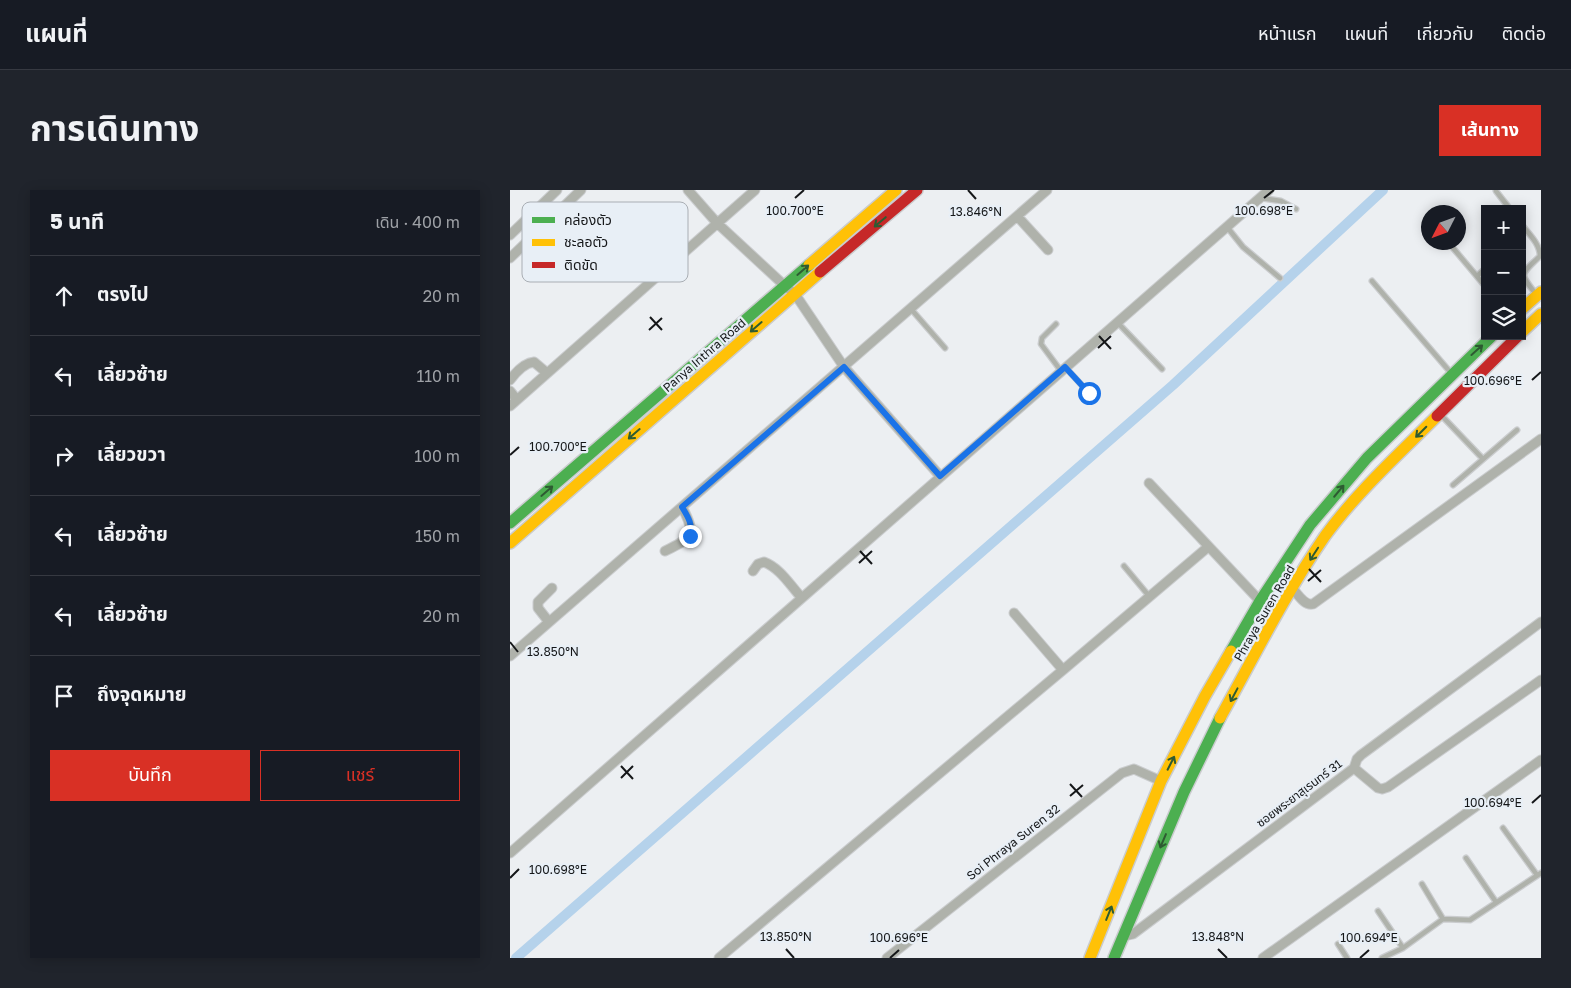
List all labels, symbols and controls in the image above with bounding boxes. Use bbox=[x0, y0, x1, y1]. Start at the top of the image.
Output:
text: แผนที่ bbox=[25, 18, 88, 47]
text: หน้าแรก bbox=[1258, 22, 1316, 44]
text: แผนที่ bbox=[1344, 22, 1388, 44]
text: เกี่ยวกับ bbox=[1416, 22, 1474, 44]
text: ติดต่อ bbox=[1502, 22, 1546, 44]
button: เส้นทาง bbox=[1439, 105, 1541, 156]
text: การเดินทาง bbox=[30, 107, 199, 149]
legend bbox=[522, 202, 688, 282]
text: 100.700°E bbox=[766, 203, 824, 218]
text: 100.698°E bbox=[1235, 203, 1293, 218]
text: 13.846°N bbox=[950, 204, 1002, 219]
north arrow bbox=[1421, 205, 1466, 250]
map controls bbox=[1481, 205, 1526, 340]
button: + bbox=[1481, 205, 1526, 250]
text: 5 นาที bbox=[50, 208, 104, 234]
text: คล่องตัว bbox=[564, 211, 612, 228]
text: เดิน · 400 m bbox=[375, 212, 460, 232]
one-way arrow bbox=[873, 216, 886, 227]
text: ชะลอตัว bbox=[564, 233, 608, 250]
button: − bbox=[1481, 250, 1526, 295]
text: ติดขัด bbox=[564, 256, 598, 273]
one-way arrow bbox=[796, 265, 809, 276]
icon: ahead bbox=[50, 282, 78, 310]
text: ตรงไป bbox=[97, 282, 149, 305]
text: 20 m bbox=[423, 286, 460, 306]
button: layers bbox=[1481, 295, 1526, 340]
street label: Panya Inthra Road bbox=[660, 315, 748, 395]
one-way arrow bbox=[750, 322, 763, 333]
one-way arrow bbox=[1470, 344, 1483, 356]
icon: left bbox=[50, 362, 78, 390]
text: เลี้ยวซ้าย bbox=[97, 362, 168, 385]
text: 110 m bbox=[416, 366, 460, 386]
text: 100.696°E bbox=[1464, 373, 1522, 388]
route start bbox=[1078, 382, 1101, 405]
one-way arrow bbox=[1415, 426, 1427, 438]
one-way arrow bbox=[628, 428, 641, 439]
text: 100.700°E bbox=[529, 439, 587, 454]
icon: right bbox=[50, 442, 78, 470]
text: เลี้ยวขวา bbox=[97, 442, 166, 465]
text: 100 m bbox=[414, 446, 460, 466]
one-way arrow bbox=[540, 485, 553, 496]
one-way arrow bbox=[1333, 485, 1344, 498]
icon: left bbox=[50, 522, 78, 550]
text: เลี้ยวซ้าย bbox=[97, 522, 168, 545]
route end bbox=[679, 525, 702, 548]
text: 150 m bbox=[415, 526, 460, 546]
one-way arrow bbox=[1309, 546, 1319, 560]
street label: Phraya Suren Road bbox=[1230, 562, 1298, 664]
icon: left bbox=[50, 602, 78, 630]
text: เลี้ยวซ้าย bbox=[97, 602, 168, 625]
text: 20 m bbox=[423, 606, 460, 626]
text: 13.850°N bbox=[527, 644, 579, 659]
icon: arrive bbox=[50, 682, 78, 710]
text: ถึงจุดหมาย bbox=[97, 682, 187, 705]
one-way arrow bbox=[1228, 687, 1238, 701]
button: บันทึก bbox=[50, 750, 250, 801]
button: แชร์ bbox=[260, 750, 460, 801]
one-way arrow bbox=[1167, 756, 1176, 771]
street label: ซอยพระยาสุเรนทร์ 31 bbox=[1253, 756, 1345, 830]
text: 100.694°E bbox=[1464, 795, 1522, 810]
street label: Soi Phraya Suren 32 bbox=[963, 801, 1063, 883]
one-way arrow bbox=[1158, 833, 1168, 848]
text: 100.698°E bbox=[529, 862, 587, 877]
one-way arrow bbox=[1104, 906, 1114, 921]
text: 13.850°N bbox=[760, 929, 812, 944]
text: 13.848°N bbox=[1192, 929, 1244, 944]
text: 100.696°E bbox=[870, 930, 928, 945]
text: 100.694°E bbox=[1340, 930, 1398, 945]

